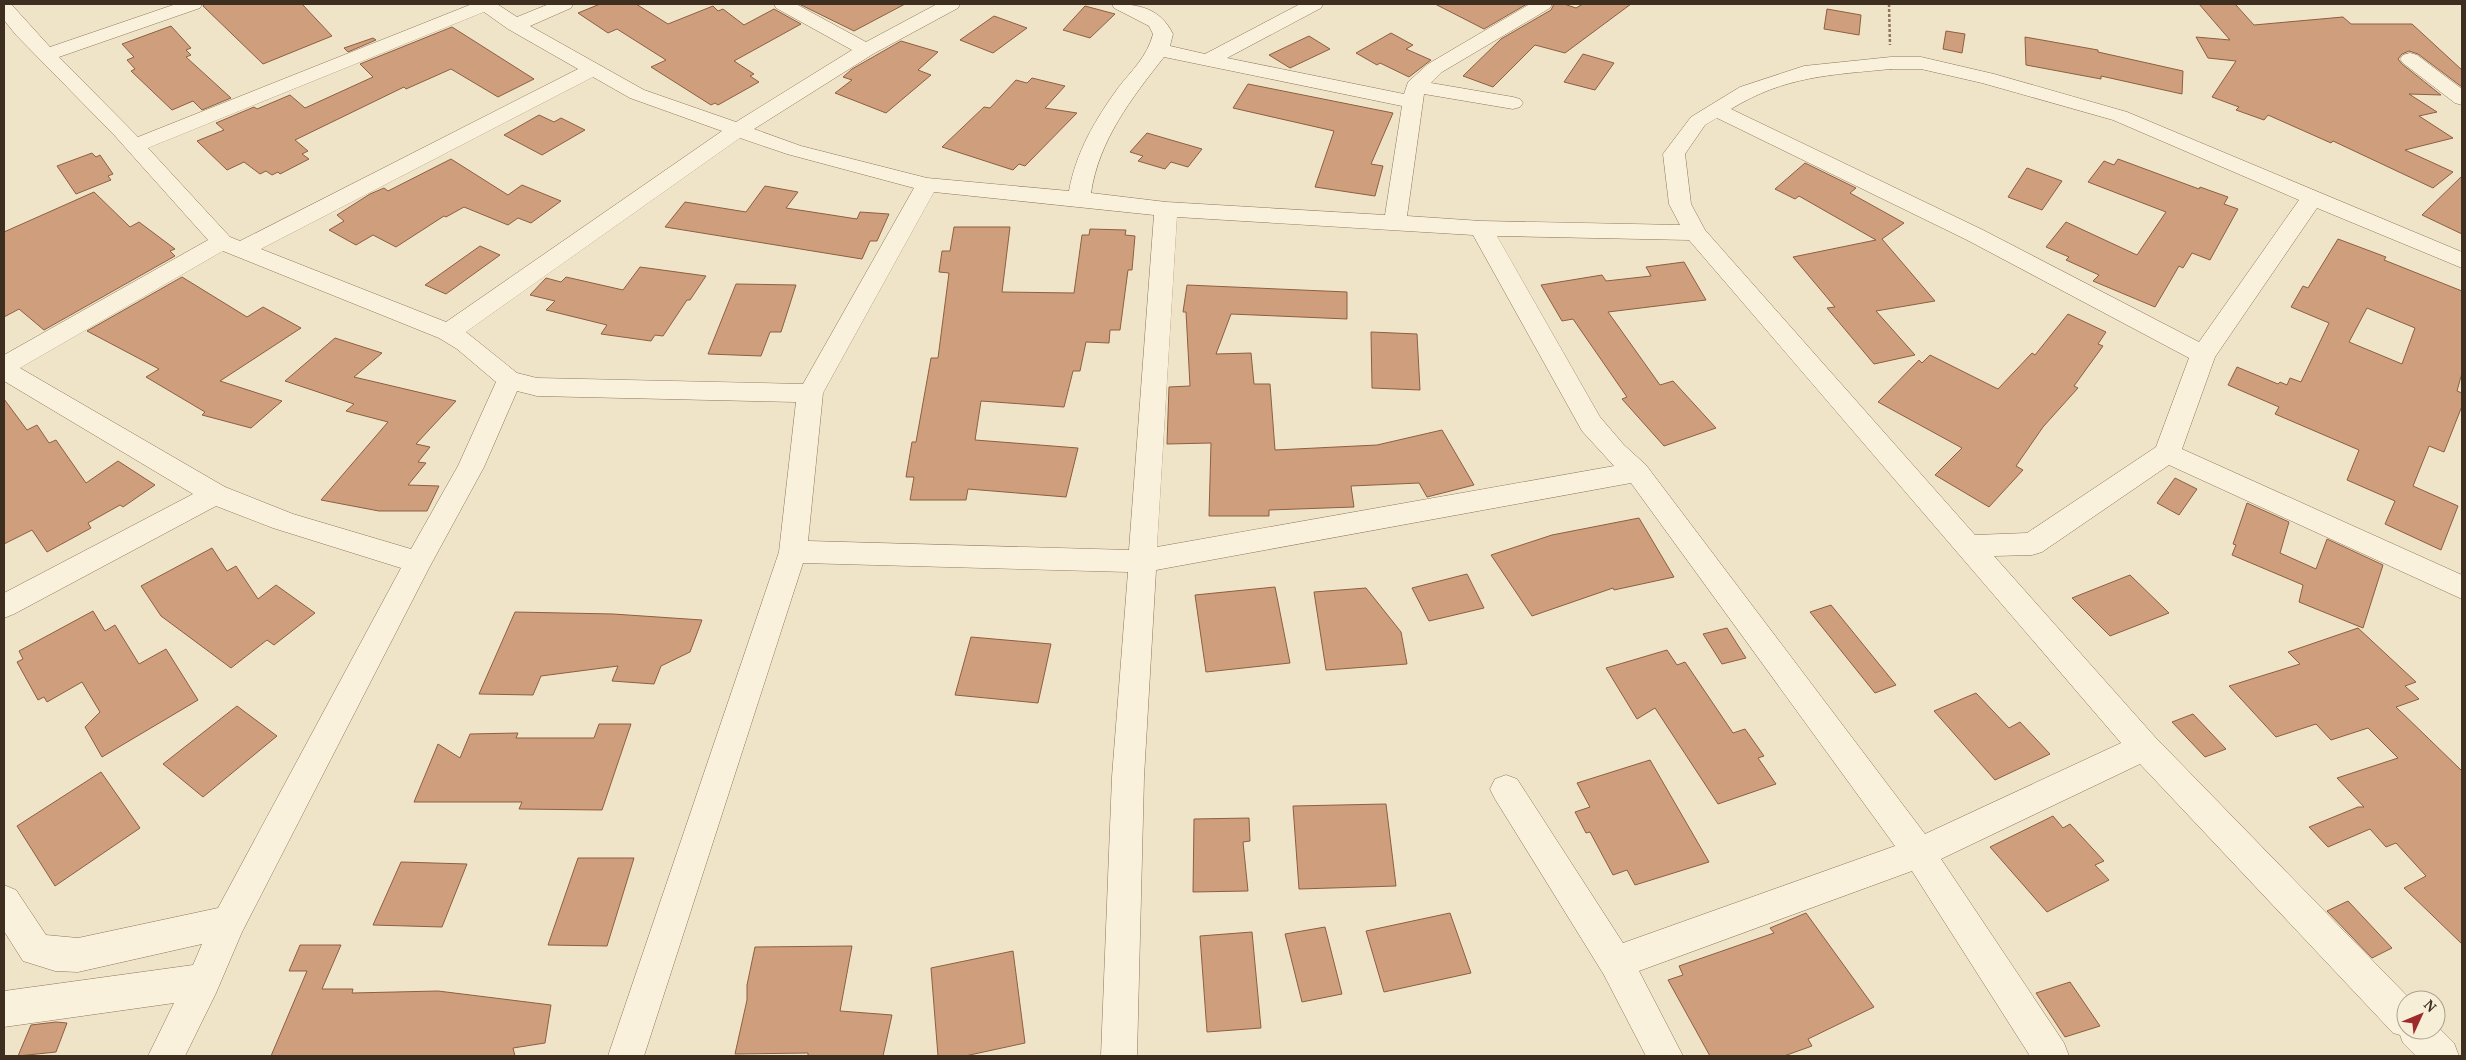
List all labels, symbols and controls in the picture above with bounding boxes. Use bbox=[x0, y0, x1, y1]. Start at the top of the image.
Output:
north arrow bbox=[2396, 990, 2446, 1040]
text: N bbox=[2420, 995, 2441, 1016]

